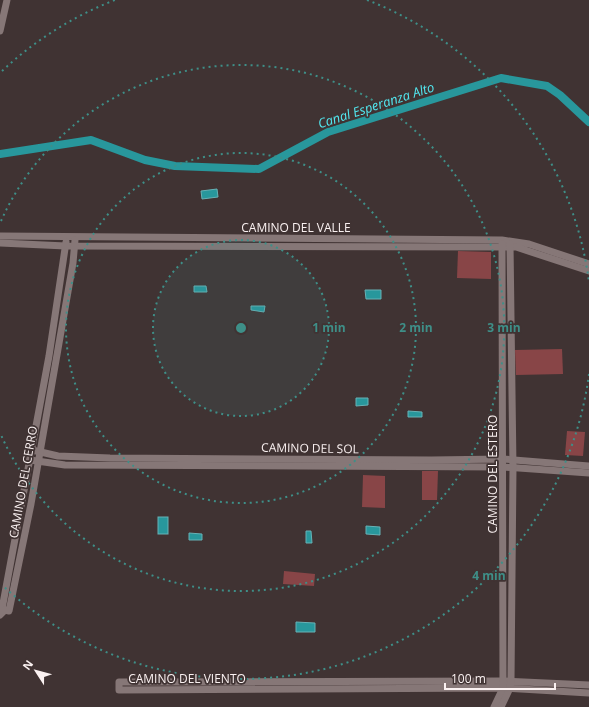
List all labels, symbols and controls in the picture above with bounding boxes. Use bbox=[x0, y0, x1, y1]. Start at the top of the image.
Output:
water label: Canal Esperanza Alto bbox=[315, 78, 437, 132]
street label: CAMINO DEL VALLE bbox=[241, 219, 351, 236]
text: 1 min bbox=[312, 319, 346, 336]
text: 2 min bbox=[399, 319, 433, 336]
text: 3 min bbox=[487, 319, 521, 336]
centre of rings bbox=[234, 321, 248, 335]
street label: CAMINO DEL ESTERO bbox=[484, 415, 501, 533]
street label: CAMINO DEL CERRO bbox=[5, 424, 41, 540]
street label: CAMINO DEL SOL bbox=[261, 439, 359, 457]
text: 4 min bbox=[472, 567, 506, 584]
north arrow bbox=[16, 651, 56, 691]
text: N bbox=[19, 657, 36, 673]
scale bar bbox=[445, 665, 555, 691]
street label: CAMINO DEL VIENTO bbox=[128, 670, 246, 687]
text: 100 m bbox=[451, 670, 486, 687]

